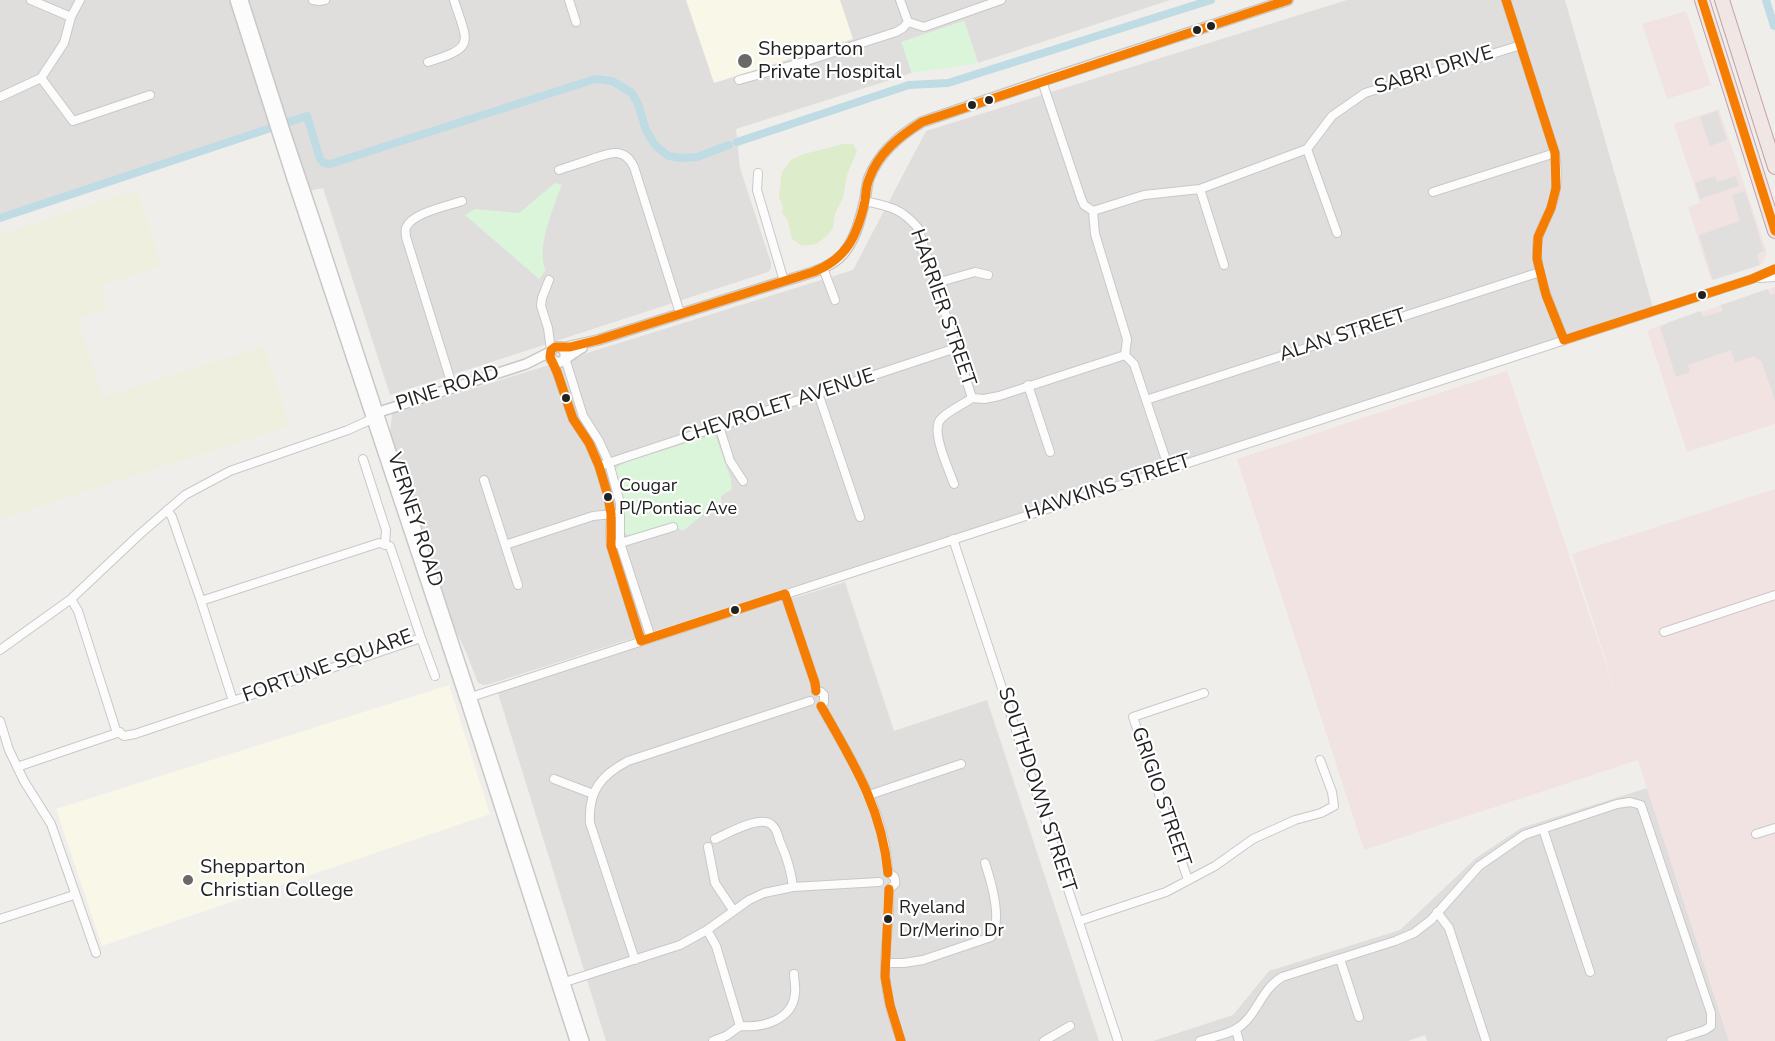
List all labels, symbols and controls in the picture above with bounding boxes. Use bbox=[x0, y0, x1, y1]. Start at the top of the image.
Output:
unlabelled marker bbox=[1205, 20, 1217, 32]
unlabelled marker bbox=[1191, 24, 1203, 36]
place label: Shepparton Private Hospital bbox=[758, 38, 901, 85]
street label: SABRI DRIVE bbox=[1372, 42, 1496, 100]
marker: Shepparton Private Hospital bbox=[736, 52, 754, 70]
unlabelled marker bbox=[983, 94, 995, 106]
unlabelled marker bbox=[966, 99, 978, 111]
street label: HARRIER STREET bbox=[904, 226, 980, 390]
unlabelled marker bbox=[1696, 289, 1708, 301]
street label: ALAN STREET bbox=[1276, 304, 1410, 368]
street label: PINE ROAD bbox=[393, 361, 503, 417]
street label: CHEVROLET AVENUE bbox=[678, 364, 878, 450]
unlabelled marker bbox=[560, 392, 572, 404]
street label: VERNEY ROAD bbox=[381, 450, 447, 590]
street label: HAWKINS STREET bbox=[1022, 450, 1194, 526]
place label: Cougar Pl/Pontiac Ave bbox=[619, 476, 737, 518]
marker: Cougar Pl/Pontiac Ave bbox=[602, 491, 614, 503]
unlabelled marker bbox=[729, 604, 741, 616]
street label: FORTUNE SQUARE bbox=[240, 625, 416, 709]
street label: SOUTHDOWN STREET bbox=[992, 685, 1080, 895]
street label: GRIGIO STREET bbox=[1125, 724, 1195, 870]
place label: Shepparton Christian College bbox=[200, 856, 353, 903]
marker: Shepparton Christian College bbox=[181, 873, 195, 887]
place label: Ryeland Dr/Merino Dr bbox=[899, 898, 1004, 940]
marker: Ryeland Dr/Merino Dr bbox=[882, 913, 894, 925]

